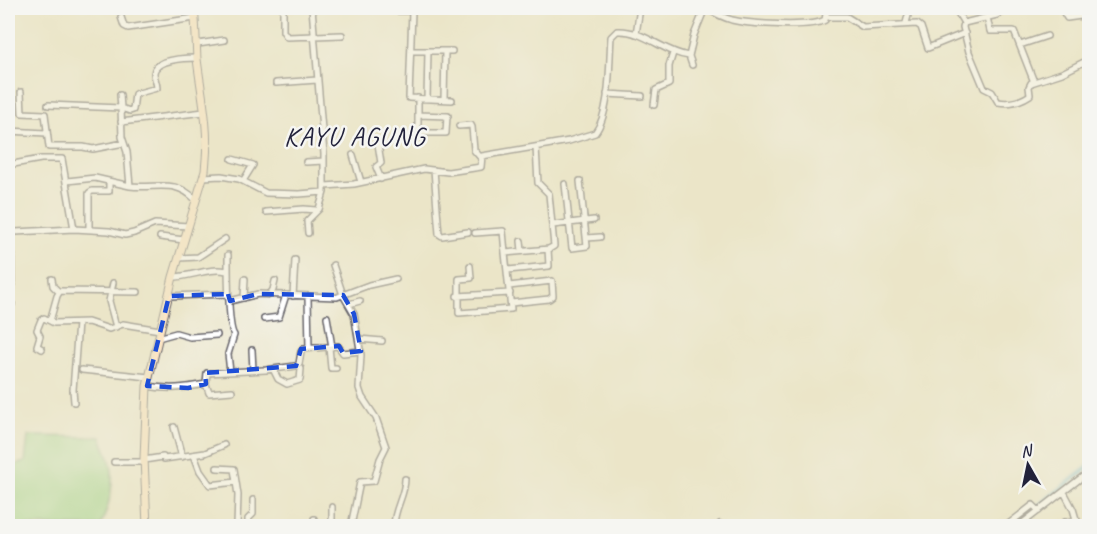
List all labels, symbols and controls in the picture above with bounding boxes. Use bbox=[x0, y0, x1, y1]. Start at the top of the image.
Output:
district label: KAYU AGUNG bbox=[284, 119, 427, 153]
north arrow bbox=[998, 435, 1058, 495]
text: N bbox=[1019, 440, 1035, 462]

